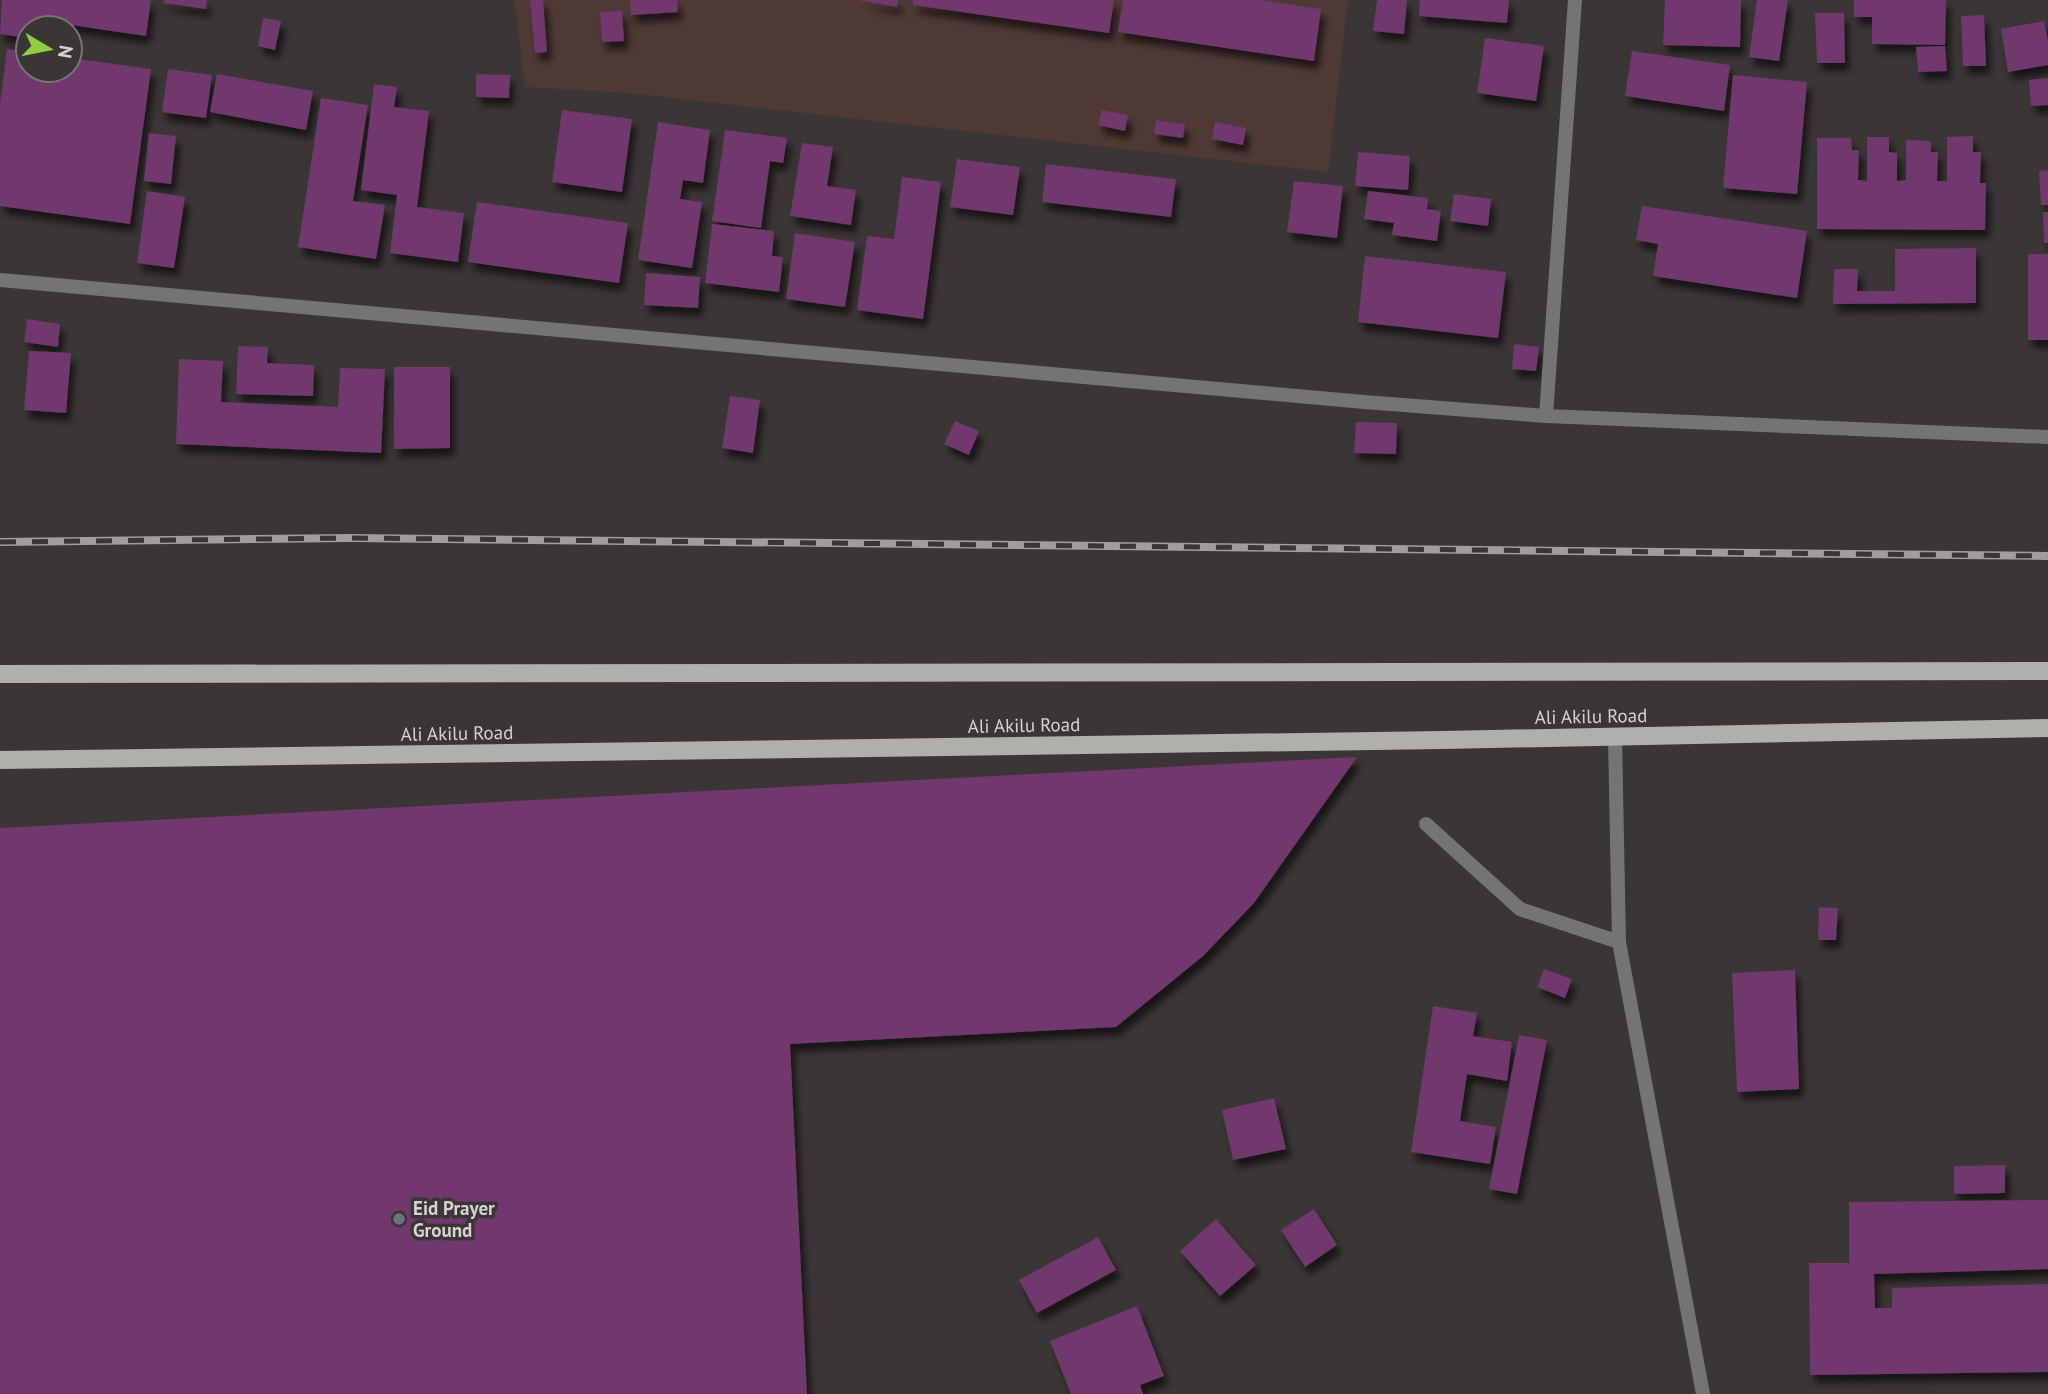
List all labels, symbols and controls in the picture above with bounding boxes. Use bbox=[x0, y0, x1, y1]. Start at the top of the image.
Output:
north arrow bbox=[14, 14, 84, 84]
text: N bbox=[53, 44, 79, 60]
street label: Ali Akilu Road bbox=[1534, 703, 1648, 729]
street label: Ali Akilu Road bbox=[967, 712, 1081, 738]
street label: Ali Akilu Road bbox=[400, 720, 514, 746]
place label: Eid Prayer Ground bbox=[413, 1196, 495, 1242]
marker: Eid Prayer Ground bbox=[391, 1211, 407, 1227]

